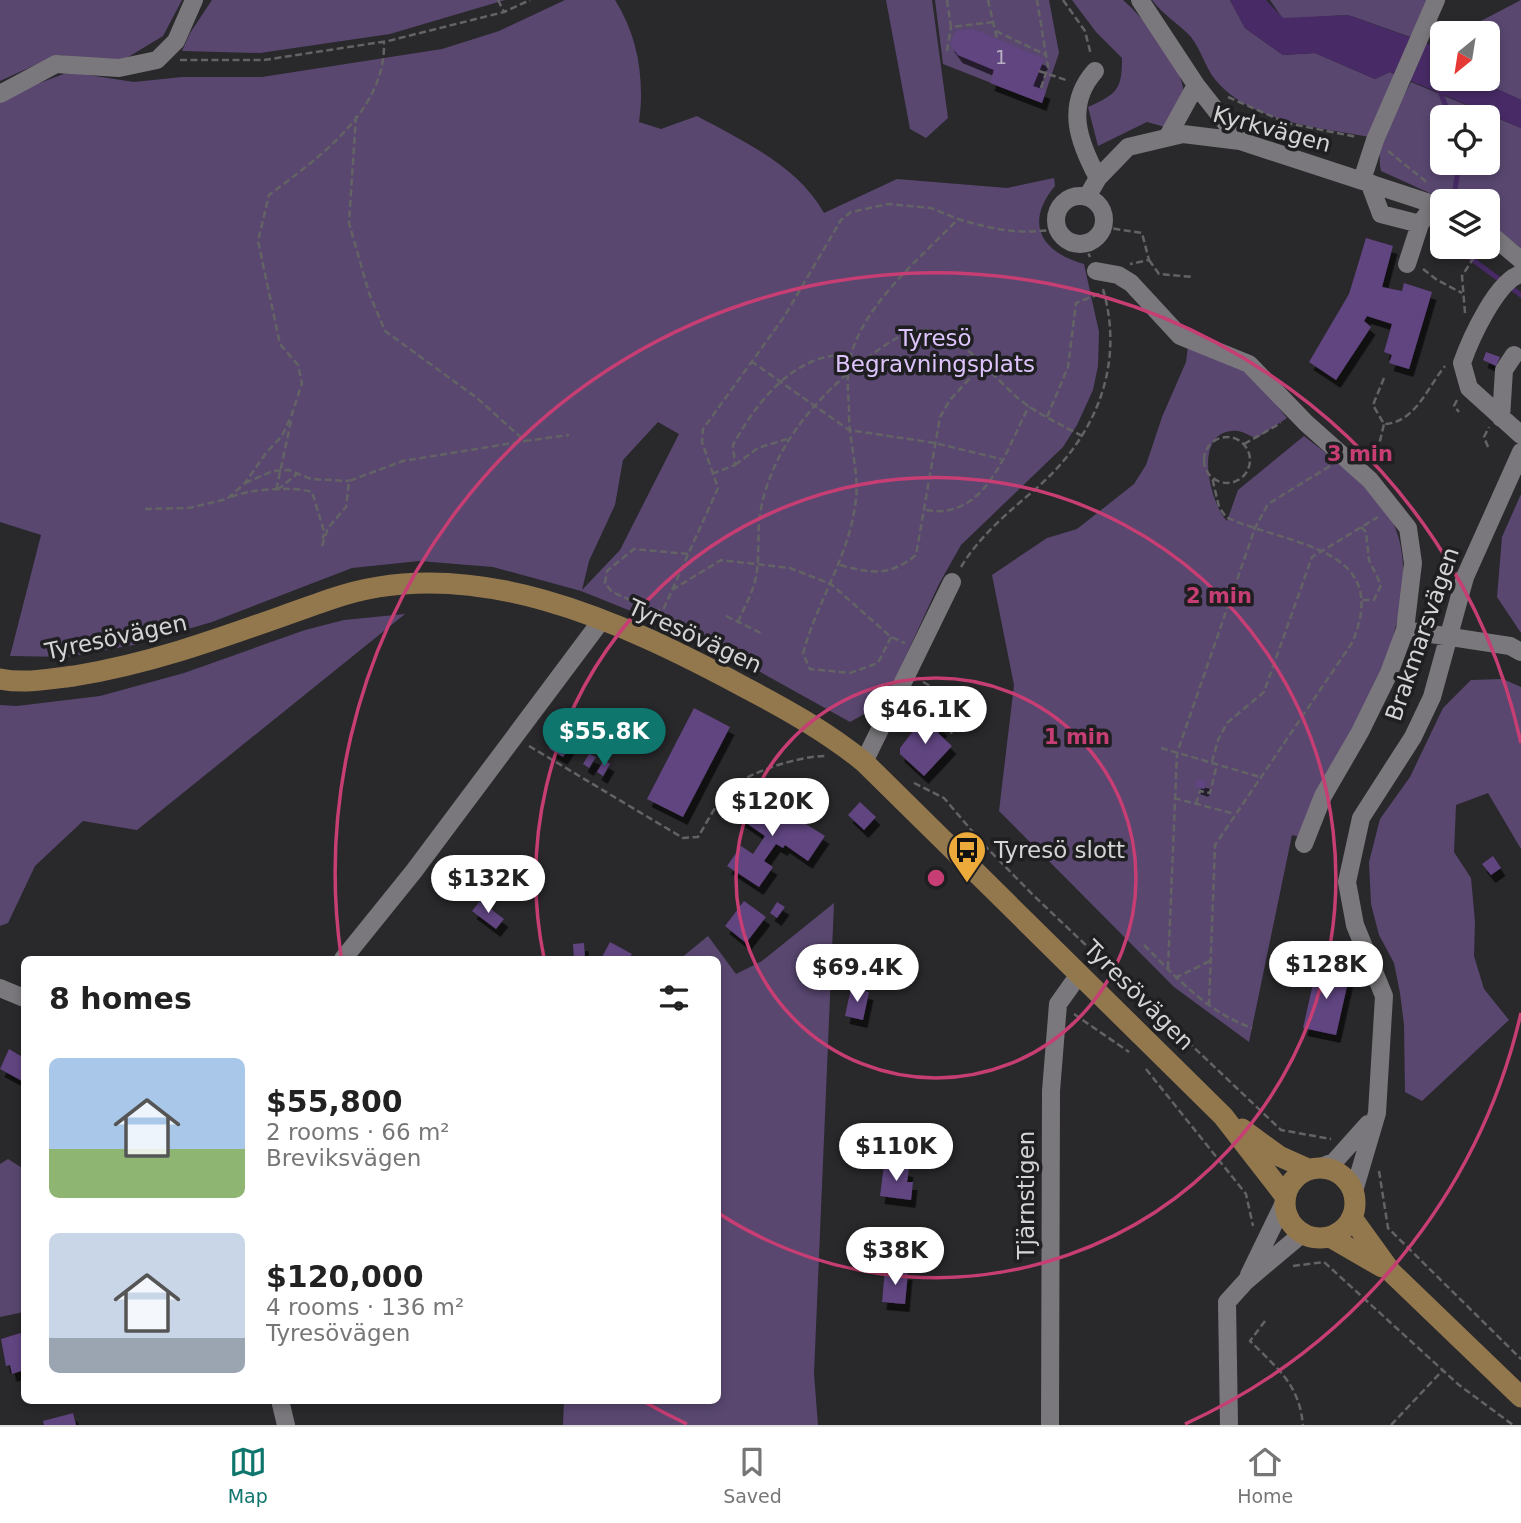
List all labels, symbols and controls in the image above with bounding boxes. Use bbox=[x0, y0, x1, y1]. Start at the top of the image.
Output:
north arrow bbox=[1430, 21, 1500, 91]
map controls bbox=[1430, 21, 1500, 259]
house number: 1 bbox=[995, 46, 1007, 68]
street label: Kyrkvägen bbox=[1210, 101, 1334, 157]
button: locate bbox=[1430, 105, 1500, 175]
button: layers bbox=[1430, 189, 1500, 259]
park label: Tyresö Begravningsplats bbox=[835, 325, 1035, 377]
text: 3 min bbox=[1327, 442, 1393, 466]
street label: Brakmarsvägen bbox=[1380, 544, 1464, 724]
text: 2 min bbox=[1186, 584, 1252, 608]
street label: Tyresövägen bbox=[623, 593, 766, 678]
street label: Tyresövägen bbox=[42, 609, 189, 665]
pin: $46.1K bbox=[868, 686, 982, 746]
text: $46.1K bbox=[880, 696, 970, 722]
pin: $55.8K bbox=[547, 708, 661, 768]
text: $55.8K bbox=[559, 718, 649, 744]
text: 1 min bbox=[1044, 725, 1110, 749]
pin: $120K bbox=[723, 778, 821, 838]
text: $120K bbox=[731, 788, 813, 814]
bus stop icon: Tyresö slott bbox=[946, 829, 988, 884]
place label: Tyresö slott bbox=[993, 837, 1125, 863]
pin: $132K bbox=[439, 856, 537, 915]
text: $132K bbox=[447, 865, 529, 891]
centre of rings bbox=[924, 866, 948, 890]
street label: Tyresövägen bbox=[1078, 934, 1199, 1055]
pin: $128K bbox=[1277, 942, 1375, 1001]
pin: $69.4K bbox=[800, 944, 914, 1004]
text: $128K bbox=[1285, 951, 1367, 977]
text: $69.4K bbox=[812, 954, 902, 980]
icon: filters bbox=[655, 979, 693, 1017]
text: 8 homes bbox=[49, 981, 192, 1016]
text: $55,800 bbox=[266, 1084, 403, 1119]
icon: home bbox=[105, 1086, 189, 1170]
text: 2 rooms · 66 m² bbox=[266, 1119, 450, 1145]
pin: $110K bbox=[847, 1124, 945, 1183]
street label: Tjärnstigen bbox=[1013, 1131, 1039, 1260]
text: $110K bbox=[855, 1133, 937, 1159]
text: Breviksvägen bbox=[266, 1145, 421, 1171]
pin: $38K bbox=[854, 1228, 936, 1287]
text: $38K bbox=[862, 1237, 928, 1263]
text: $120,000 bbox=[266, 1259, 424, 1294]
icon: home bbox=[105, 1261, 189, 1345]
text: 4 rooms · 136 m² bbox=[266, 1294, 464, 1320]
text: Tyresövägen bbox=[266, 1320, 410, 1346]
tab: Map bbox=[228, 1443, 268, 1507]
tab: Saved bbox=[723, 1443, 782, 1507]
tab: Home bbox=[1237, 1443, 1293, 1507]

